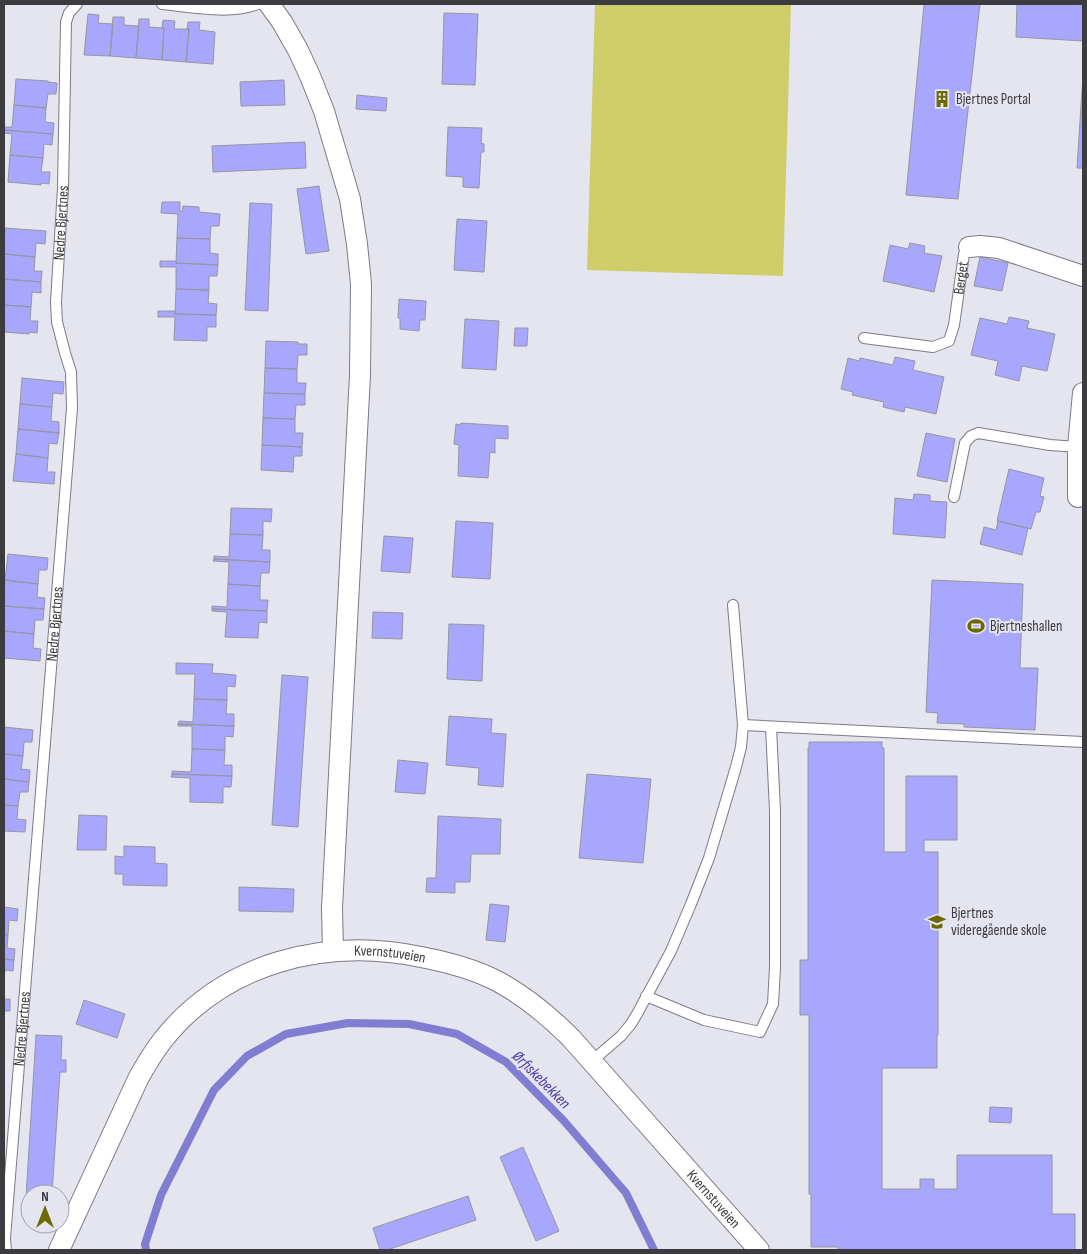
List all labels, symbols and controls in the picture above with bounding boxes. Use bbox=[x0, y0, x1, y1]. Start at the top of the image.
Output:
building icon: Bjertnes Portal bbox=[932, 89, 952, 109]
place label: Bjertnes Portal bbox=[956, 90, 1031, 109]
street label: Nedre Bjertnes bbox=[49, 185, 73, 261]
street label: Berget bbox=[949, 260, 972, 296]
street label: Nedre Bjertnes bbox=[42, 586, 67, 662]
sports icon: Bjertneshallen bbox=[966, 616, 986, 636]
place label: Bjertneshallen bbox=[990, 617, 1063, 636]
place label: Bjertnes videregående skole bbox=[951, 904, 1047, 940]
school or university icon: Bjertnes videregående skole bbox=[927, 912, 947, 932]
street label: Kvernstuveien bbox=[354, 941, 427, 967]
street label: Nedre Bjertnes bbox=[9, 991, 34, 1067]
water label: Ørfiskebekken bbox=[508, 1047, 574, 1113]
street label: Kvernstuveien bbox=[683, 1166, 745, 1232]
north arrow bbox=[20, 1184, 70, 1234]
text: N bbox=[41, 1188, 49, 1205]

